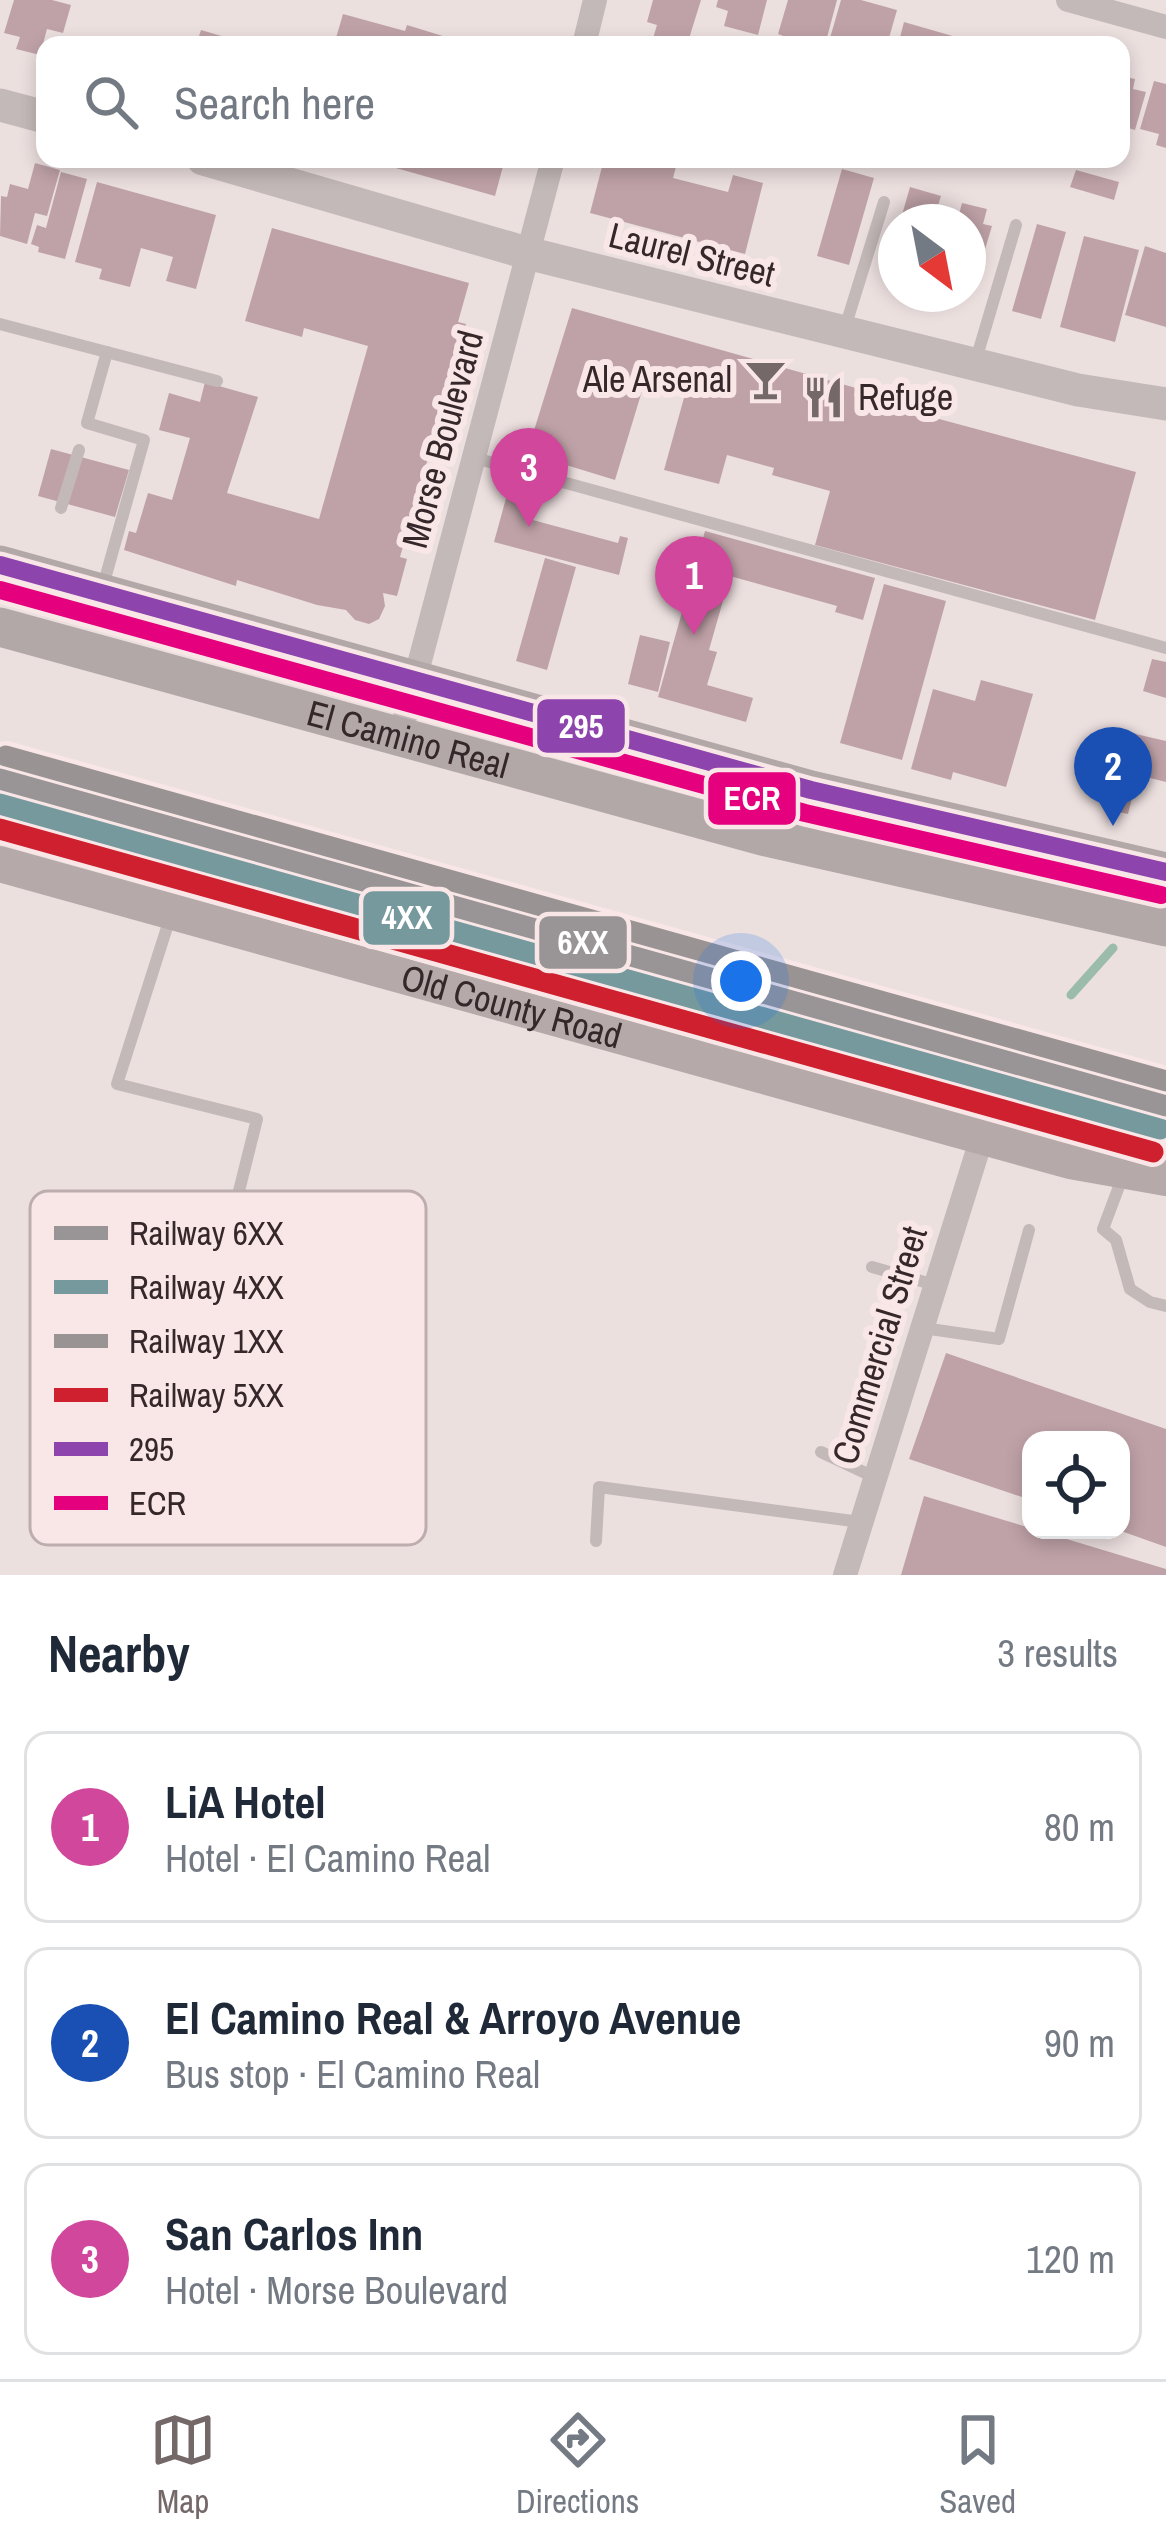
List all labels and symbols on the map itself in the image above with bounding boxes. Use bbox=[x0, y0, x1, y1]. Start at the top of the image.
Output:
north arrow bbox=[878, 204, 986, 312]
street label: Laurel Street bbox=[604, 210, 780, 298]
street label: Morse Boulevard bbox=[390, 325, 494, 553]
place label: Ale Arsenal bbox=[582, 355, 732, 403]
bar icon: Ale Arsenal bbox=[743, 356, 789, 402]
place label: Refuge bbox=[858, 373, 953, 421]
restaurant icon: Refuge bbox=[801, 374, 847, 420]
pin: 3 bbox=[490, 428, 568, 527]
pin: 1 bbox=[655, 536, 733, 635]
street label: El Camino Real bbox=[302, 688, 514, 789]
line badge: 295 bbox=[535, 697, 627, 755]
text: 295 bbox=[558, 704, 604, 748]
pin: 2 bbox=[1074, 727, 1152, 826]
line badge: ECR bbox=[706, 770, 798, 827]
text: ECR bbox=[723, 776, 781, 820]
line badge: 4XX bbox=[361, 889, 452, 947]
text: 4XX bbox=[381, 895, 434, 939]
line badge: 6XX bbox=[537, 914, 629, 971]
text: 6XX bbox=[557, 920, 610, 964]
your location bbox=[711, 951, 771, 1011]
street label: Old County Road bbox=[396, 953, 627, 1059]
legend bbox=[30, 1191, 426, 1545]
text: Railway 6XX bbox=[129, 1211, 284, 1255]
street label: Commercial Street bbox=[820, 1220, 938, 1470]
text: Railway 4XX bbox=[129, 1265, 284, 1309]
text: Railway 1XX bbox=[129, 1319, 284, 1363]
text: Railway 5XX bbox=[129, 1373, 284, 1417]
text: 295 bbox=[129, 1427, 174, 1471]
text: ECR bbox=[129, 1481, 186, 1525]

